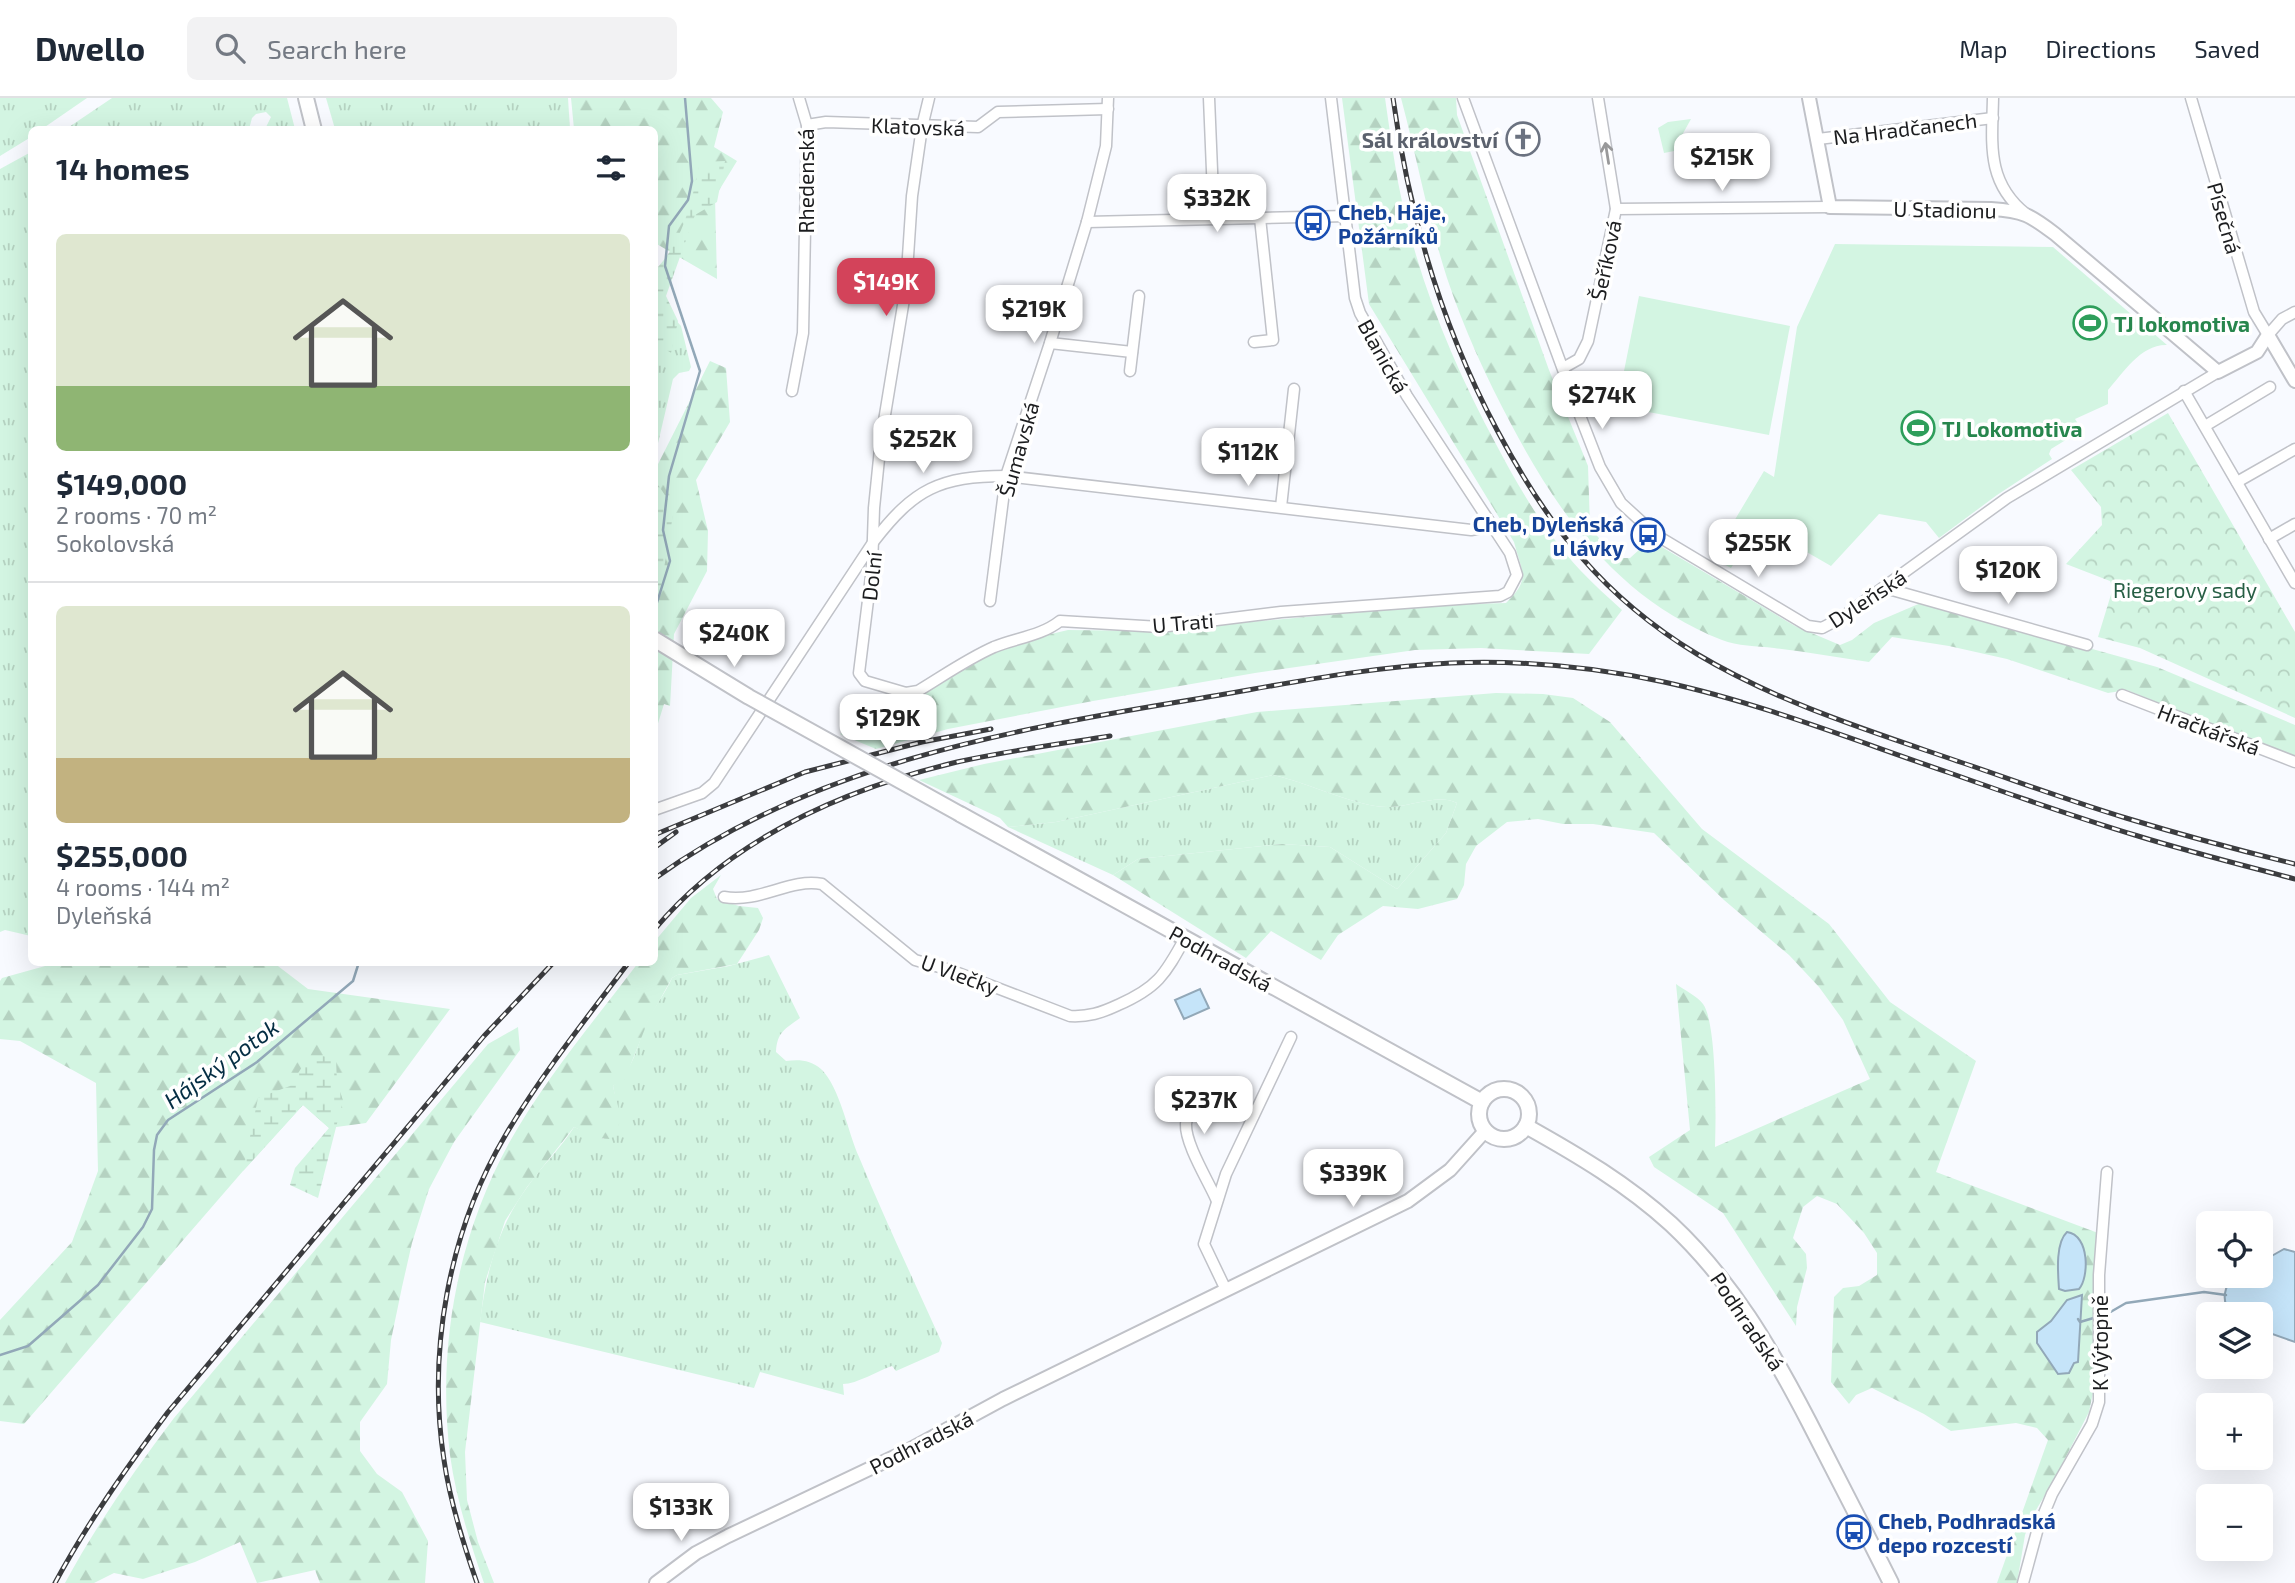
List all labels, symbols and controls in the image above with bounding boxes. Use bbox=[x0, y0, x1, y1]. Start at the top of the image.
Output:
search box bbox=[187, 17, 677, 80]
text: Dwello bbox=[35, 28, 145, 68]
icon: search bbox=[211, 29, 249, 67]
text: Search here bbox=[267, 33, 407, 64]
text: Map bbox=[1959, 34, 2007, 63]
text: Directions bbox=[2045, 34, 2156, 63]
text: Saved bbox=[2194, 34, 2260, 63]
street label: Na Hradčanech bbox=[1832, 107, 1978, 149]
street label: Klatovská bbox=[871, 112, 965, 140]
church icon: Sál království bbox=[1504, 120, 1542, 158]
place label: Sál království bbox=[1362, 127, 1499, 152]
street label: Rhedenská bbox=[793, 129, 818, 233]
pin: $215K bbox=[1673, 134, 1771, 193]
text: $215K bbox=[1690, 142, 1754, 170]
one-way arrow bbox=[1600, 143, 1613, 165]
icon: filters bbox=[592, 149, 630, 187]
text: 14 homes bbox=[56, 150, 190, 186]
pin: $332K bbox=[1168, 174, 1266, 234]
street label: Písečná bbox=[2203, 179, 2247, 257]
text: $332K bbox=[1183, 183, 1251, 211]
street label: U Stadionu bbox=[1893, 196, 1997, 222]
place label: Cheb, Háje, Požárníků bbox=[1338, 199, 1446, 248]
bus stop icon: Cheb, Háje, Požárníků bbox=[1294, 204, 1332, 242]
street label: Šeříková bbox=[1584, 218, 1626, 302]
pin: $149K bbox=[837, 258, 935, 318]
text: $149K bbox=[853, 267, 919, 295]
icon: home bbox=[280, 280, 406, 406]
pin: $219K bbox=[985, 286, 1083, 345]
text: $219K bbox=[1002, 294, 1066, 322]
sports icon: TJ lokomotiva bbox=[2071, 304, 2109, 342]
place label: TJ lokomotiva bbox=[2114, 311, 2250, 336]
street label: Blanická bbox=[1354, 315, 1414, 397]
pin: $274K bbox=[1553, 372, 1651, 431]
text: $274K bbox=[1568, 380, 1636, 408]
street label: Šumavská bbox=[993, 399, 1043, 499]
sports icon: TJ Lokomotiva bbox=[1899, 409, 1937, 447]
pin: $252K bbox=[874, 416, 972, 475]
place label: TJ Lokomotiva bbox=[1942, 416, 2082, 441]
text: $252K bbox=[889, 424, 957, 452]
pin: $112K bbox=[1199, 428, 1297, 488]
text: $112K bbox=[1217, 437, 1279, 465]
text: $149,000 bbox=[56, 465, 187, 501]
text: 2 rooms · 70 m² bbox=[56, 501, 217, 529]
place label: Cheb, Dyleňská u lávky bbox=[1473, 511, 1624, 561]
bus stop icon: Cheb, Dyleňská u lávky bbox=[1629, 516, 1667, 554]
pin: $255K bbox=[1709, 519, 1807, 579]
text: $255K bbox=[1725, 528, 1791, 556]
text: Sokolovská bbox=[56, 529, 174, 557]
pin: $120K bbox=[1959, 546, 2057, 606]
street label: Dolní bbox=[856, 549, 886, 602]
text: $120K bbox=[1975, 555, 2041, 583]
street label: Dyleňská bbox=[1823, 564, 1911, 632]
park label: Riegerovy sady bbox=[2113, 577, 2257, 602]
street label: U Trati bbox=[1151, 607, 1215, 637]
pin: $240K bbox=[685, 610, 783, 669]
text: $240K bbox=[699, 618, 769, 646]
icon: home bbox=[280, 652, 406, 778]
pin: $129K bbox=[839, 694, 937, 754]
street label: Hračkářská bbox=[2154, 698, 2264, 760]
text: $129K bbox=[856, 703, 920, 731]
text: $255,000 bbox=[56, 837, 188, 873]
text: 4 rooms · 144 m² bbox=[56, 873, 230, 901]
text: Dyleňská bbox=[56, 901, 152, 929]
street label: Podhradská bbox=[1165, 920, 1277, 996]
street label: U Vlečky bbox=[918, 948, 1002, 1000]
water label: Hájský potok bbox=[158, 1012, 284, 1114]
pin: $237K bbox=[1155, 1076, 1253, 1136]
text: $237K bbox=[1171, 1085, 1237, 1113]
pin: $339K bbox=[1304, 1150, 1402, 1209]
text: $339K bbox=[1319, 1158, 1387, 1186]
map controls bbox=[2196, 1211, 2273, 1561]
button: locate bbox=[2196, 1211, 2273, 1288]
street label: Podhradská bbox=[1706, 1267, 1790, 1375]
street label: K Výtopně bbox=[2087, 1295, 2112, 1391]
button: layers bbox=[2196, 1302, 2273, 1379]
button: + bbox=[2196, 1393, 2273, 1470]
street label: Podhradská bbox=[865, 1405, 977, 1479]
pin: $133K bbox=[632, 1484, 730, 1543]
button: − bbox=[2196, 1484, 2273, 1561]
text: $133K bbox=[649, 1492, 713, 1520]
place label: Cheb, Podhradská depo rozcestí bbox=[1878, 1508, 2056, 1557]
bus stop icon: Cheb, Podhradská depo rozcestí bbox=[1835, 1513, 1873, 1551]

